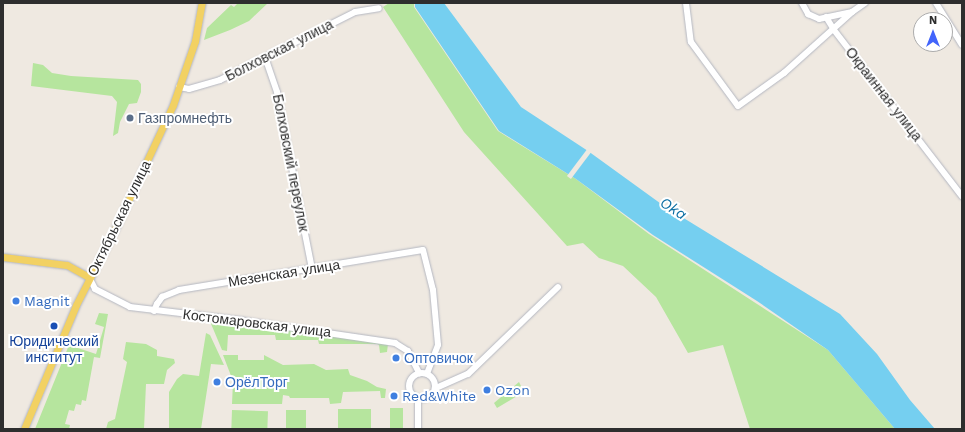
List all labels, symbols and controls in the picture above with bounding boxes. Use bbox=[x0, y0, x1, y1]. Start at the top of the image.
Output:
north arrow bbox=[913, 12, 953, 52]
text: N bbox=[929, 14, 937, 27]
street label: Болховская улица bbox=[222, 16, 336, 84]
street label: Окраинная улица bbox=[842, 44, 926, 144]
street label: Болховский переулок bbox=[269, 93, 313, 233]
place label: Газпромнефть bbox=[138, 110, 232, 126]
marker: Газпромнефть bbox=[125, 113, 135, 123]
street label: Октябрьская улица bbox=[84, 158, 154, 278]
water label: Oka bbox=[656, 194, 690, 224]
street label: Мезенская улица bbox=[227, 256, 341, 290]
place label: Magnit bbox=[24, 293, 69, 309]
marker: Magnit bbox=[11, 296, 21, 306]
street label: Костомаровская улица bbox=[182, 306, 332, 340]
marker: Юридический институт bbox=[49, 321, 59, 331]
place label: Юридический институт bbox=[9, 333, 99, 366]
place label: Оптовичок bbox=[404, 350, 473, 366]
marker: Оптовичок bbox=[391, 353, 401, 363]
place label: ОрёлТорг bbox=[225, 374, 288, 390]
marker: ОрёлТорг bbox=[212, 377, 222, 387]
place label: Ozon bbox=[495, 382, 530, 398]
marker: Ozon bbox=[482, 385, 492, 395]
place label: Red&White bbox=[402, 388, 476, 404]
marker: Red&White bbox=[389, 391, 399, 401]

